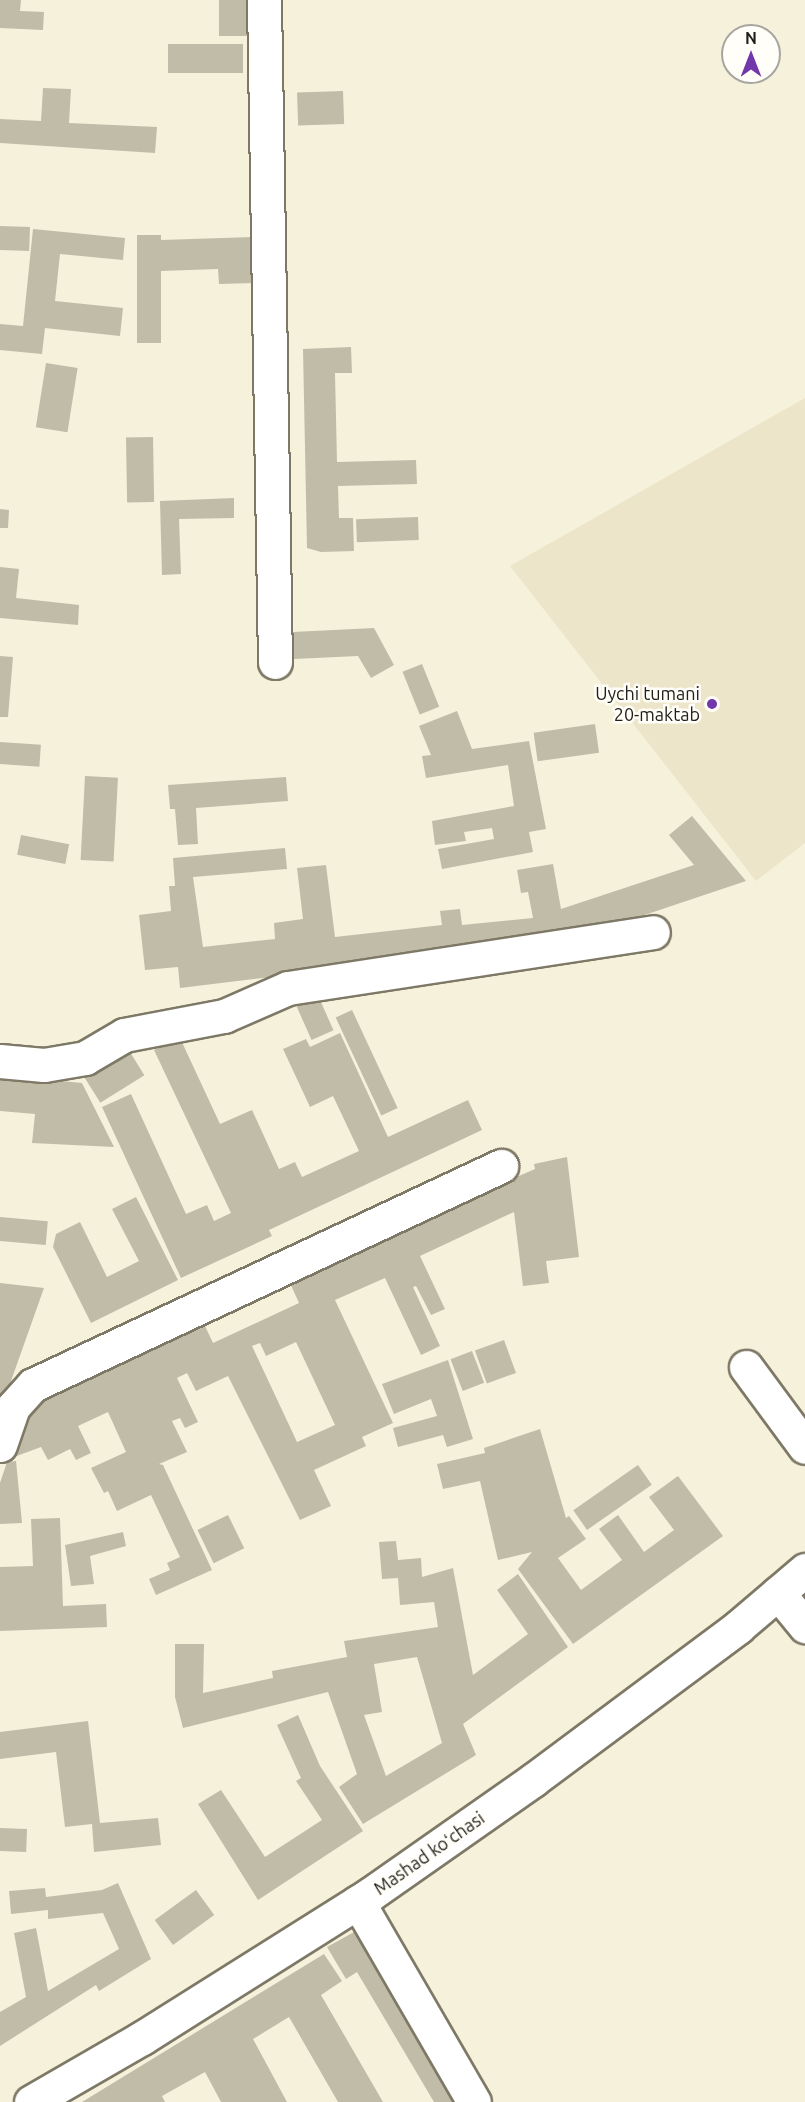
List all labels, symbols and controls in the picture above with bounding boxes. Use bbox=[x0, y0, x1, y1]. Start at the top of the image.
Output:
north arrow bbox=[721, 24, 781, 84]
text: N bbox=[745, 29, 757, 47]
place label: Uychi tumani 20-maktab bbox=[595, 683, 700, 726]
marker: Uychi tumani 20-maktab bbox=[705, 697, 719, 711]
street label: Mashad koʻchasi bbox=[369, 1807, 489, 1899]

